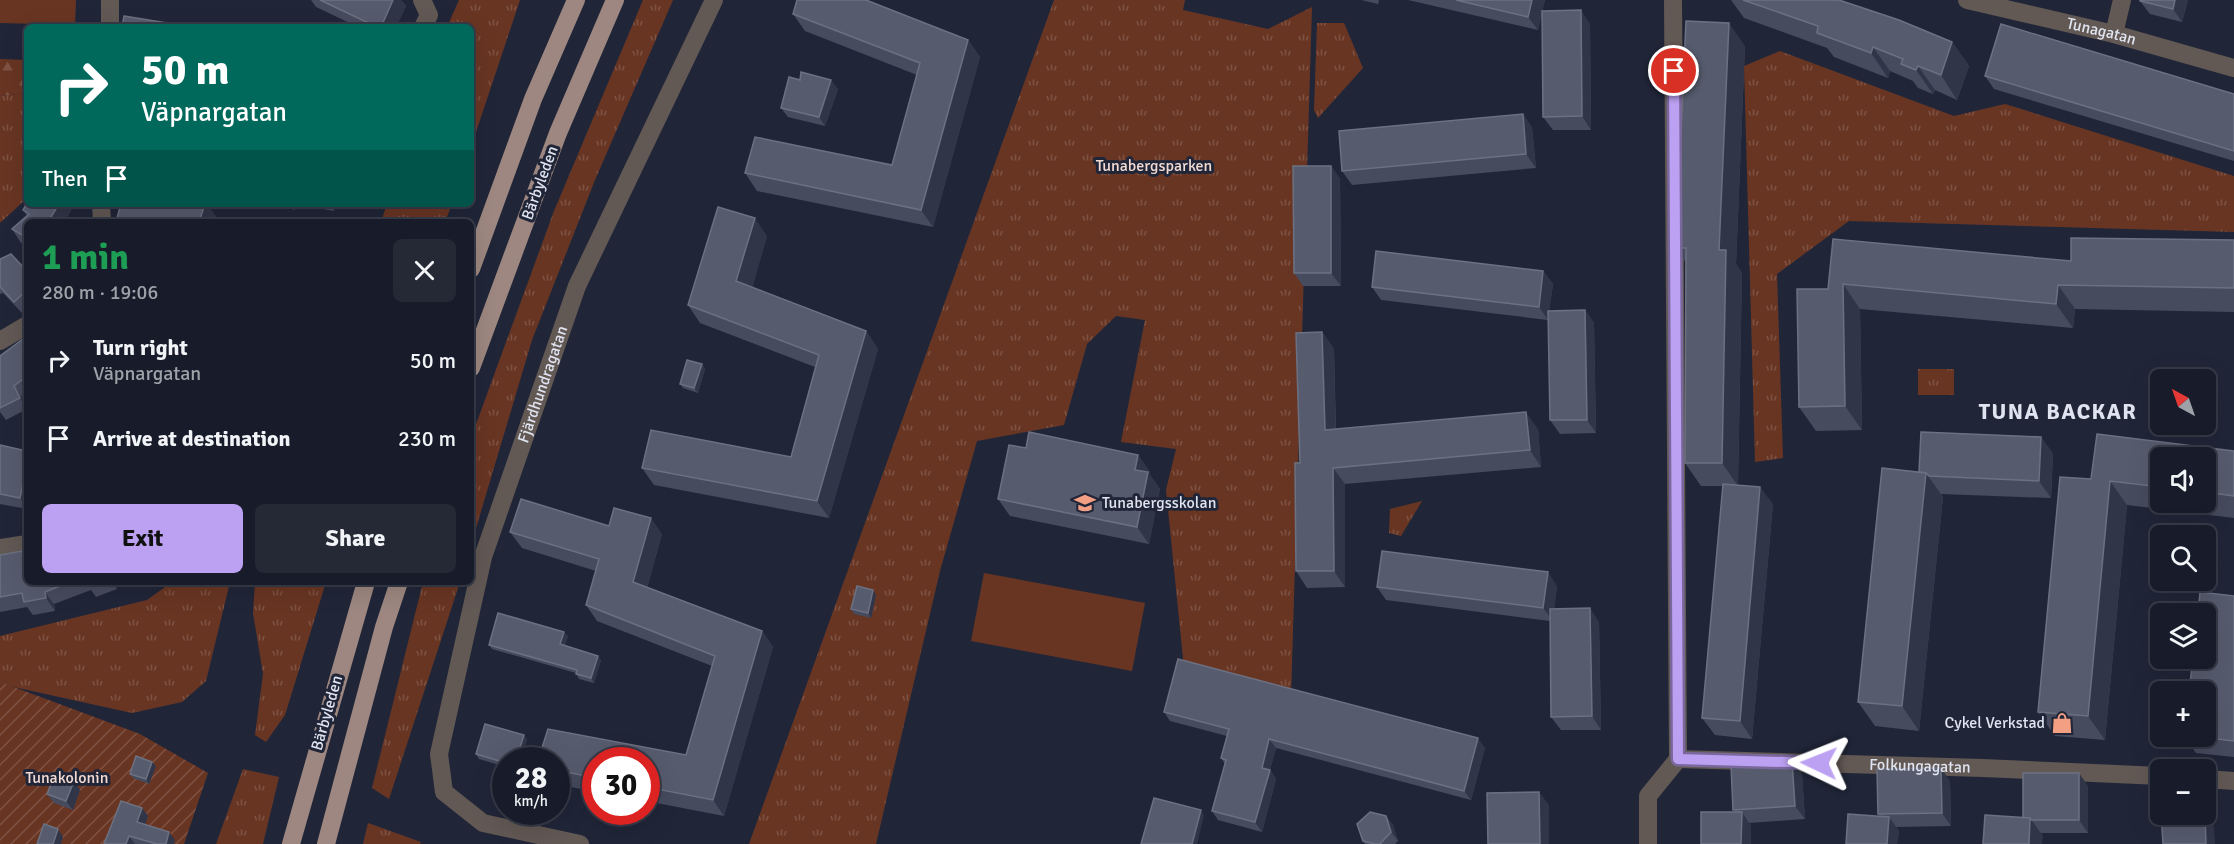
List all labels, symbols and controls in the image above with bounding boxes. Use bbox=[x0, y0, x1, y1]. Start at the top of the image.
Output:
street label: Tunagatan bbox=[2065, 13, 2138, 50]
text: 50 m bbox=[141, 45, 230, 96]
pin bbox=[1648, 45, 1699, 96]
icon: right bbox=[42, 48, 120, 126]
icon: arrive bbox=[1657, 54, 1690, 87]
text: Väpnargatan bbox=[141, 96, 287, 129]
street label: Bärbyleden bbox=[517, 143, 563, 223]
park label: Tunabergsparken bbox=[1096, 156, 1212, 176]
icon: arrive bbox=[100, 162, 133, 195]
text: Then bbox=[42, 165, 88, 192]
text: 1 min bbox=[42, 235, 129, 280]
button: close bbox=[393, 239, 456, 302]
text: 280 m · 19:06 bbox=[42, 280, 158, 305]
street label: Fjärdhundragatan bbox=[513, 323, 572, 446]
text: Turn right bbox=[93, 334, 188, 361]
icon: right bbox=[42, 344, 75, 377]
text: 50 m bbox=[410, 347, 456, 374]
text: Väpnargatan bbox=[93, 361, 201, 386]
north arrow bbox=[2150, 369, 2216, 435]
map controls bbox=[2150, 369, 2216, 825]
district label: TUNA BACKAR bbox=[1979, 398, 2137, 425]
icon: arrive bbox=[42, 422, 75, 455]
text: Arrive at destination bbox=[93, 425, 290, 452]
text: 230 m bbox=[398, 425, 456, 452]
button: sound bbox=[2150, 447, 2216, 513]
school or university icon: Tunabergsskolan bbox=[1073, 491, 1097, 515]
place label: Tunabergsskolan bbox=[1102, 493, 1216, 513]
button: Exit bbox=[42, 504, 243, 573]
button: Share bbox=[255, 504, 456, 573]
button: search bbox=[2150, 525, 2216, 591]
button: layers bbox=[2150, 603, 2216, 669]
street label: Bärbyleden bbox=[307, 673, 347, 753]
button: + bbox=[2150, 681, 2216, 747]
shop icon: Cykel Verkstad bbox=[2050, 711, 2074, 735]
place label: Cykel Verkstad bbox=[1945, 713, 2045, 733]
position arrow bbox=[1787, 731, 1851, 795]
speed limit sign: 30 bbox=[582, 747, 660, 825]
street label: Folkungagatan bbox=[1869, 755, 1971, 778]
button: − bbox=[2150, 759, 2216, 825]
text: 28 bbox=[515, 760, 547, 797]
park label: Tunakolonin bbox=[26, 768, 108, 788]
text: km/h bbox=[514, 792, 548, 810]

